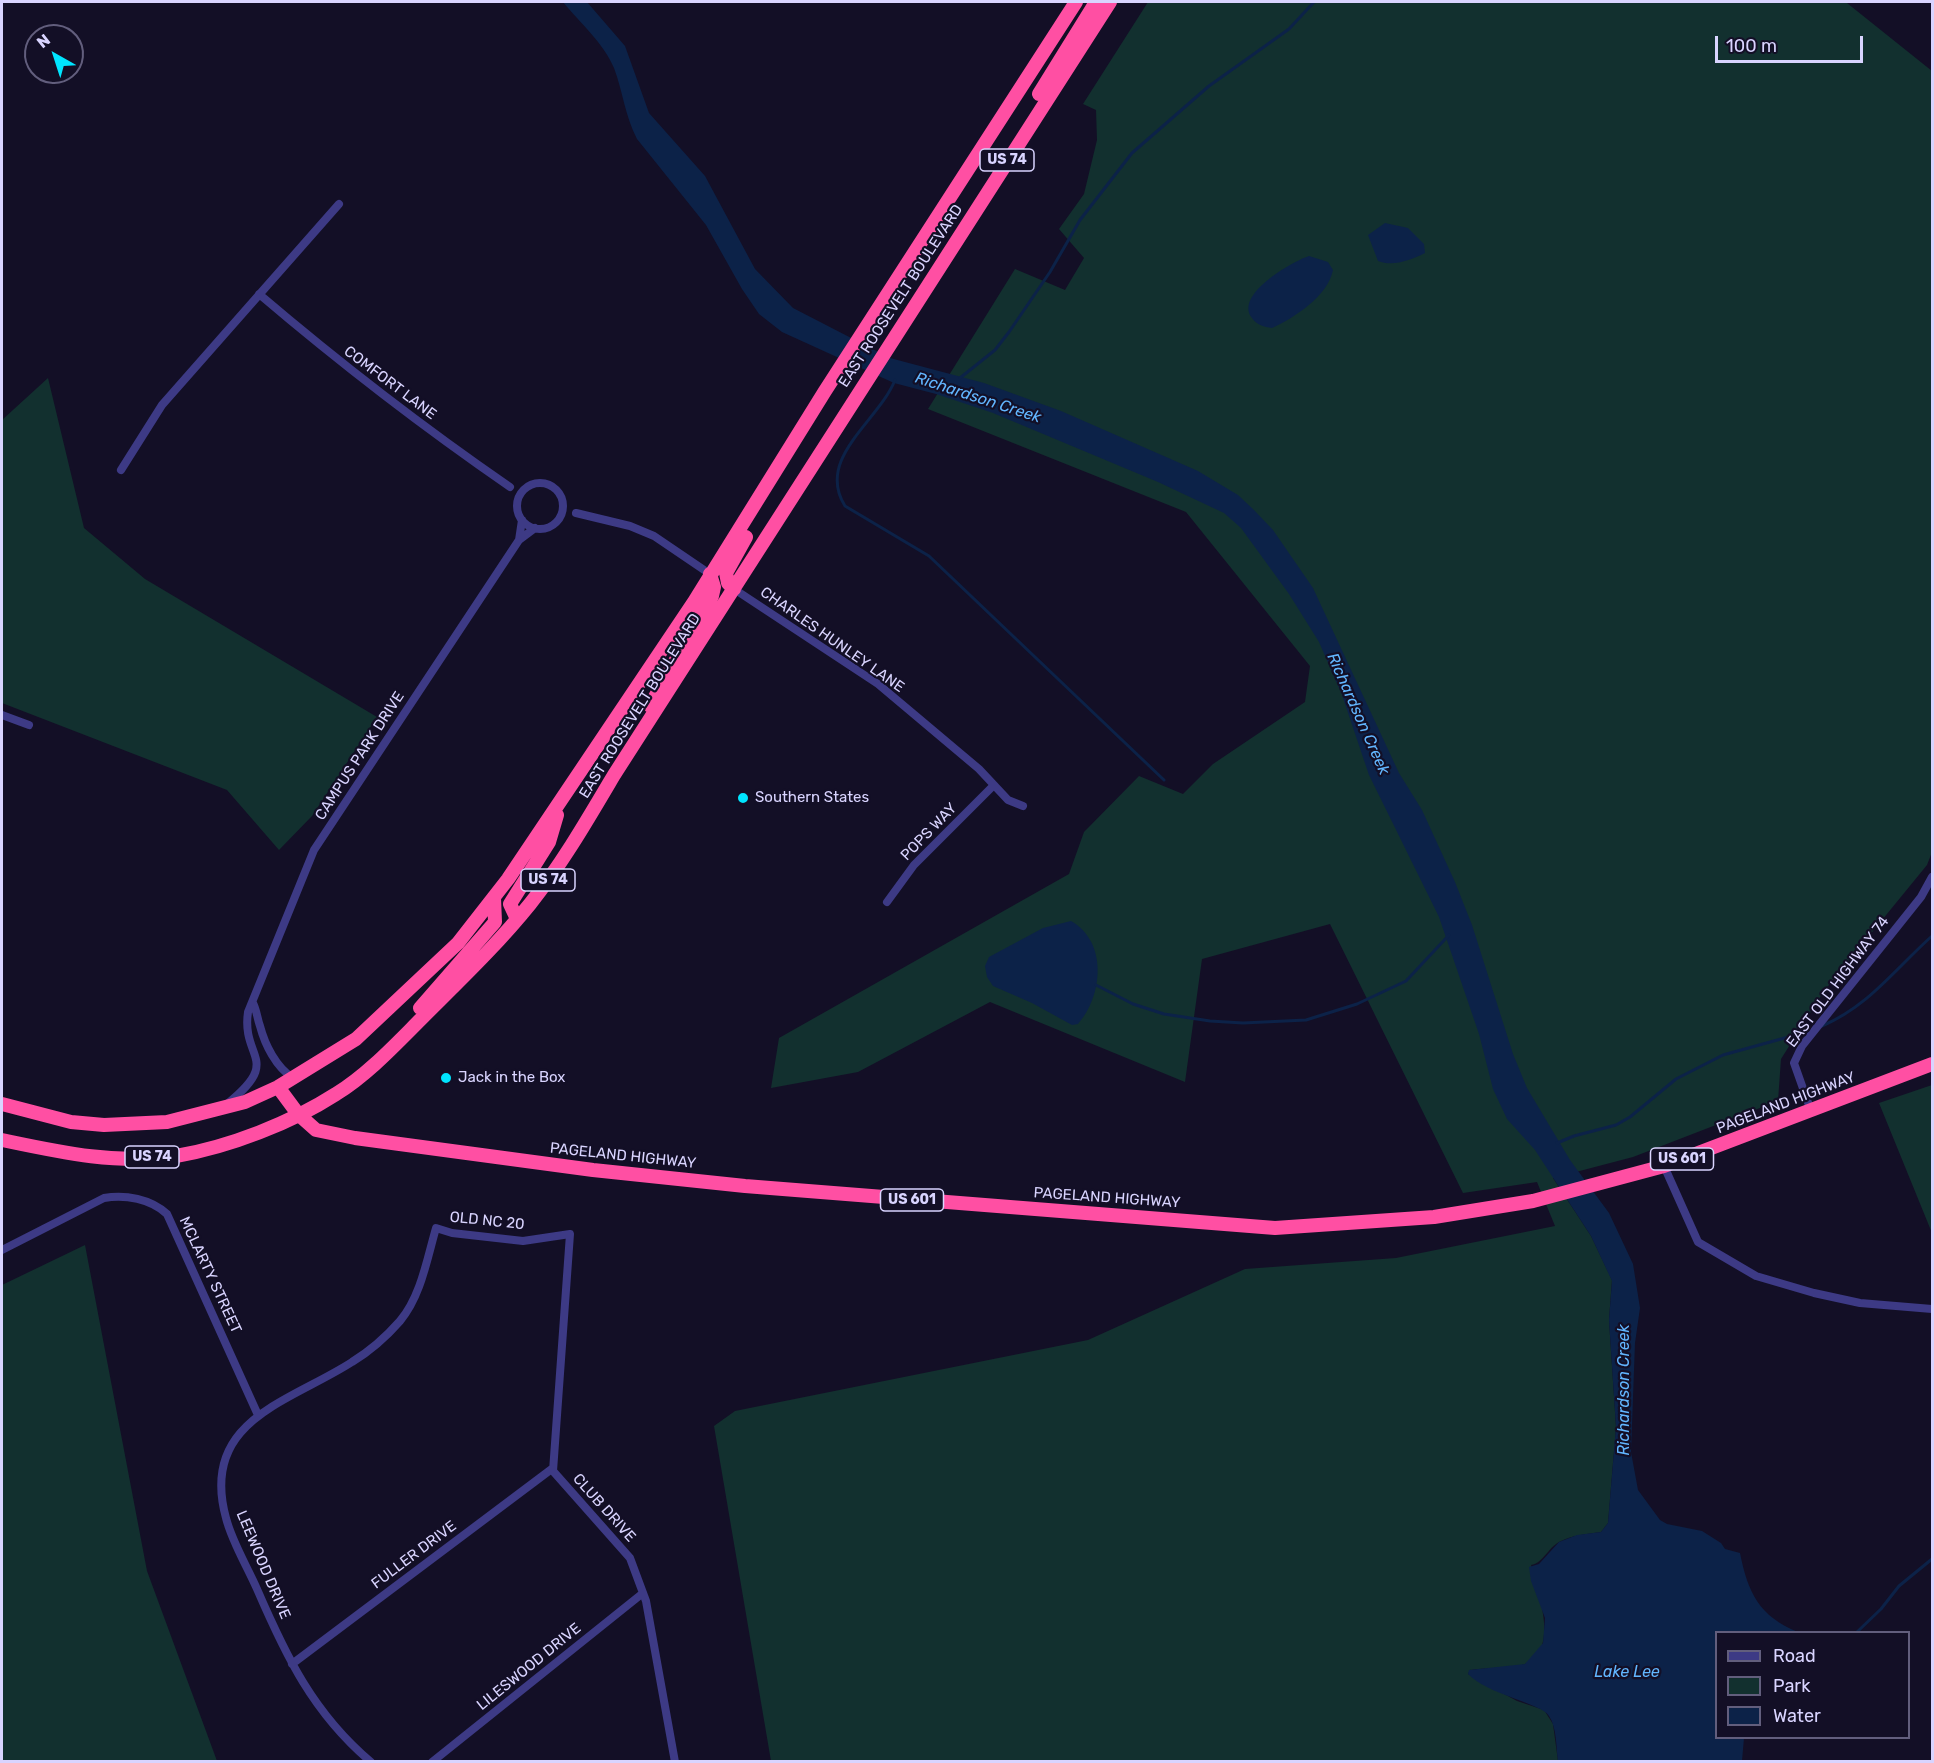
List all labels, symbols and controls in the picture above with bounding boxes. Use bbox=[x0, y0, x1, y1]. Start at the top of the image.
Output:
north arrow bbox=[24, 24, 84, 84]
scale bar bbox=[1718, 24, 1866, 62]
text: N bbox=[33, 30, 54, 52]
text: 100 m bbox=[1726, 35, 1777, 57]
road number: US 74 bbox=[980, 149, 1034, 171]
street label: EAST ROOSEVELT BOULEVARD bbox=[835, 201, 967, 391]
street label: COMFORT LANE bbox=[340, 342, 440, 424]
water label: Richardson Creek bbox=[912, 369, 1044, 427]
street label: CHARLES HUNLEY LANE bbox=[757, 583, 907, 697]
street label: EAST ROOSEVELT BOULEVARD bbox=[576, 610, 704, 802]
water label: Richardson Creek bbox=[1322, 650, 1394, 778]
street label: CAMPUS PARK DRIVE bbox=[312, 688, 408, 824]
place label: Southern States bbox=[755, 789, 869, 807]
marker: Southern States bbox=[736, 791, 750, 805]
street label: POPS WAY bbox=[897, 800, 961, 864]
road number: US 74 bbox=[521, 869, 575, 891]
street label: EAST OLD HIGHWAY 74 bbox=[1783, 913, 1893, 1051]
street label: PAGELAND HIGHWAY bbox=[1714, 1068, 1858, 1138]
place label: Jack in the Box bbox=[458, 1069, 565, 1087]
marker: Jack in the Box bbox=[439, 1071, 453, 1085]
street label: PAGELAND HIGHWAY bbox=[549, 1139, 697, 1173]
road number: US 74 bbox=[125, 1146, 179, 1168]
road number: US 601 bbox=[1650, 1148, 1714, 1170]
street label: PAGELAND HIGHWAY bbox=[1033, 1184, 1181, 1212]
road number: US 601 bbox=[880, 1189, 944, 1211]
street label: OLD NC 20 bbox=[449, 1208, 525, 1234]
street label: MCLARTY STREET bbox=[175, 1214, 245, 1336]
water label: Richardson Creek bbox=[1614, 1324, 1634, 1456]
street label: CLUB DRIVE bbox=[569, 1470, 639, 1546]
street label: LEEWOOD DRIVE bbox=[232, 1508, 294, 1622]
street label: FULLER DRIVE bbox=[368, 1517, 460, 1593]
street label: LILESWOOD DRIVE bbox=[473, 1620, 585, 1714]
legend bbox=[1715, 1631, 1910, 1739]
text: Road bbox=[1773, 1645, 1816, 1667]
water label: Lake Lee bbox=[1594, 1662, 1660, 1682]
text: Park bbox=[1773, 1675, 1810, 1697]
text: Water bbox=[1773, 1705, 1821, 1727]

